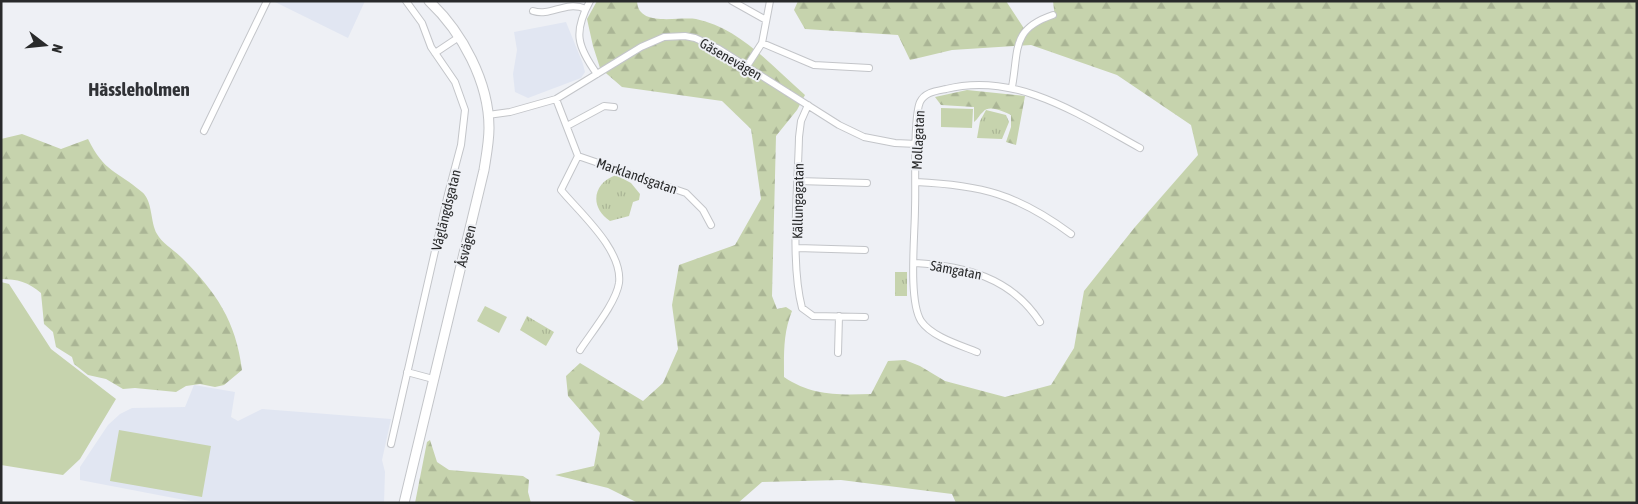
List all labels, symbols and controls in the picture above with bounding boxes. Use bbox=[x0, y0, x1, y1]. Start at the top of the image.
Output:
north arrow bbox=[20, 20, 70, 70]
street label: Gäsenevägen bbox=[697, 35, 765, 83]
text: N bbox=[49, 42, 66, 55]
district label: Hässleholmen bbox=[88, 78, 190, 100]
street label: Mollagatan bbox=[908, 110, 928, 170]
street label: Marklandsgatan bbox=[595, 155, 679, 197]
street label: Källungagatan bbox=[789, 163, 807, 239]
street label: Våglängdsgatan bbox=[428, 168, 464, 252]
street label: Åsvägen bbox=[452, 223, 479, 269]
street label: Sämgatan bbox=[929, 257, 983, 283]

